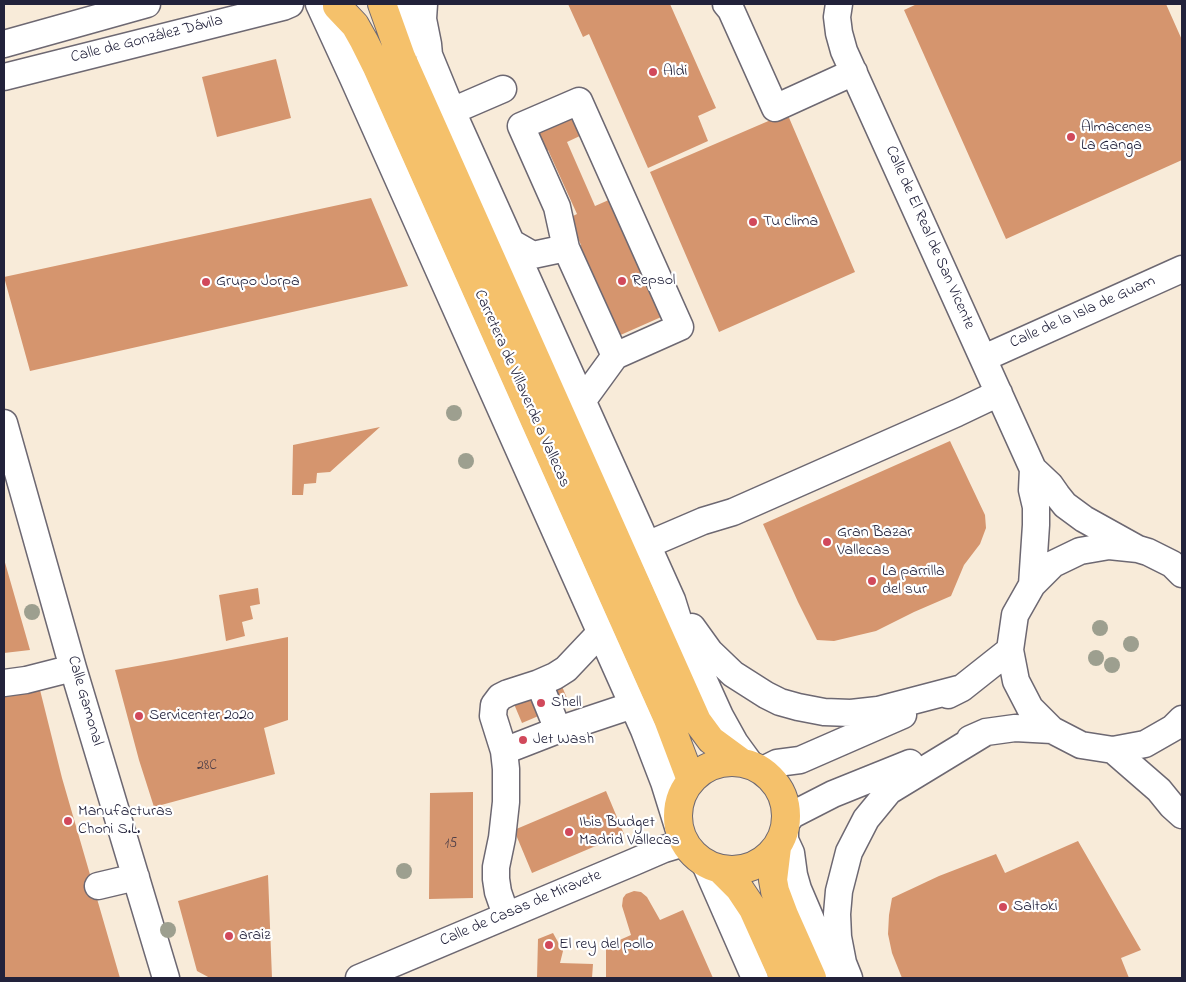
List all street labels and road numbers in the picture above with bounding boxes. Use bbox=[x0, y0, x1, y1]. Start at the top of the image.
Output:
street label: Calle de González Dávila bbox=[69, 12, 225, 68]
street label: Calle de El Real de San Vicente bbox=[880, 143, 978, 333]
street label: Calle de la Isla de Guam bbox=[1007, 272, 1159, 354]
street label: Carretera de Villaverde a Vallecas bbox=[469, 287, 573, 491]
street label: Calle Gamonal bbox=[62, 654, 106, 748]
street label: Calle de Casas de Miravete bbox=[438, 866, 604, 952]

